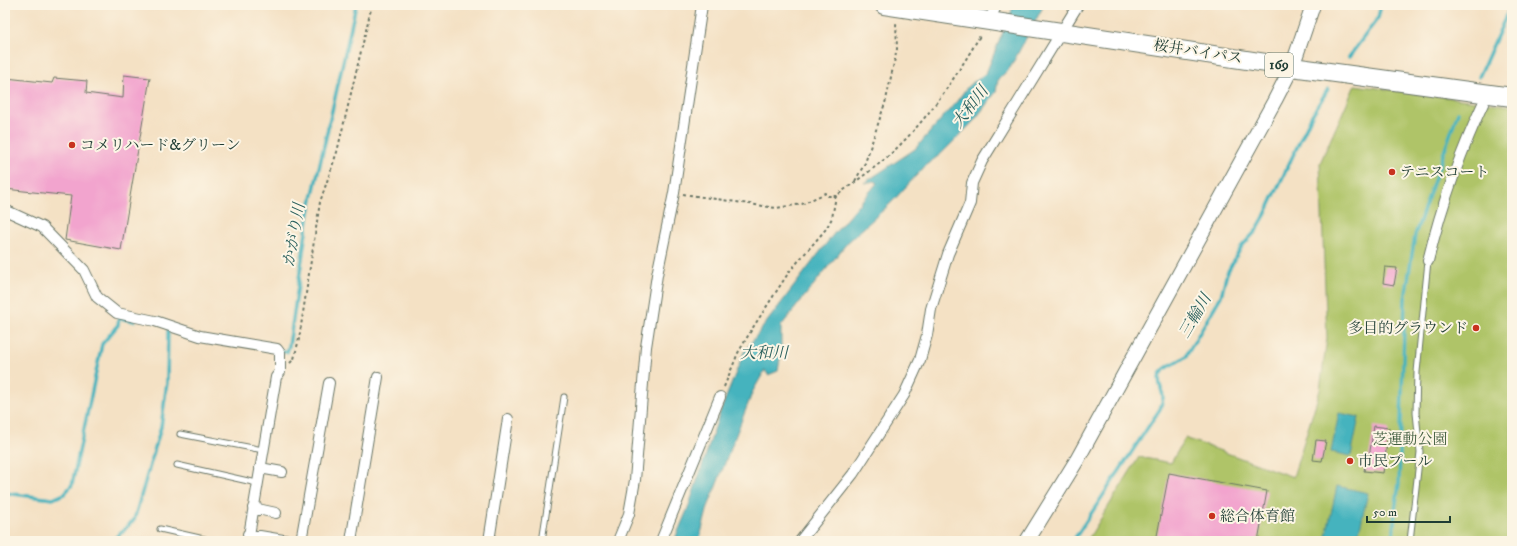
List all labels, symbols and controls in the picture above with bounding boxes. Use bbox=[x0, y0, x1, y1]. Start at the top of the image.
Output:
street label: 桜井バイパス bbox=[1152, 36, 1244, 68]
road number: 169 bbox=[1265, 53, 1293, 77]
water label: 大和川 bbox=[947, 80, 994, 132]
place label: コメリハード&グリーン bbox=[80, 136, 241, 155]
marker: コメリハード&グリーン bbox=[67, 140, 77, 150]
place label: テニスコート bbox=[1400, 163, 1489, 182]
marker: テニスコート bbox=[1387, 167, 1397, 177]
water label: かがり川 bbox=[279, 200, 310, 268]
water label: 三輪川 bbox=[1174, 288, 1217, 342]
place label: 多目的グラウンド bbox=[1348, 319, 1468, 338]
marker: 多目的グラウンド bbox=[1471, 323, 1481, 333]
water label: 大和川 bbox=[740, 343, 790, 363]
park label: 芝運動公園 bbox=[1372, 430, 1448, 449]
place label: 市民プール bbox=[1358, 452, 1432, 471]
marker: 市民プール bbox=[1345, 456, 1355, 466]
scale bar bbox=[1367, 498, 1450, 524]
text: 50 m bbox=[1373, 505, 1397, 520]
place label: 総合体育館 bbox=[1220, 507, 1295, 526]
marker: 総合体育館 bbox=[1207, 511, 1217, 521]

